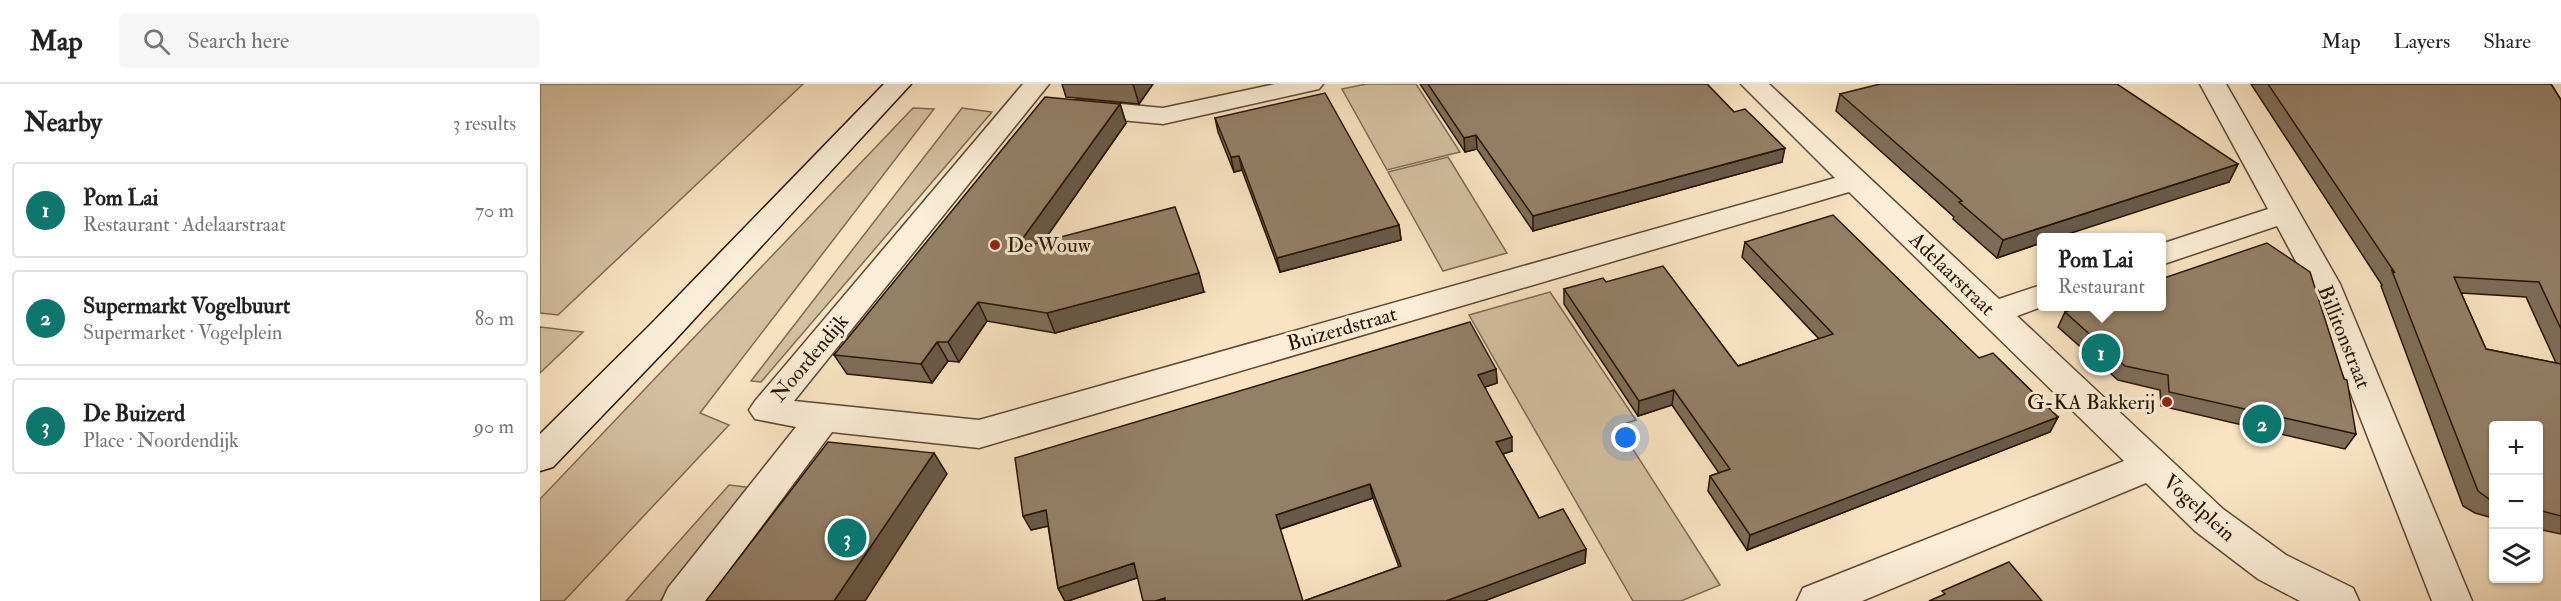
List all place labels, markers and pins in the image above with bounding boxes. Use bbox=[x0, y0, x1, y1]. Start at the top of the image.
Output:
place label: De Wouw bbox=[1007, 232, 1092, 259]
marker: De Wouw bbox=[988, 238, 1002, 252]
pin: 1 bbox=[2082, 330, 2120, 376]
place label: G-KA Bakkerij bbox=[2027, 389, 2155, 416]
marker: G-KA Bakkerij bbox=[2160, 395, 2174, 409]
pin: 2 bbox=[2242, 402, 2282, 446]
pin: 3 bbox=[828, 516, 866, 560]

